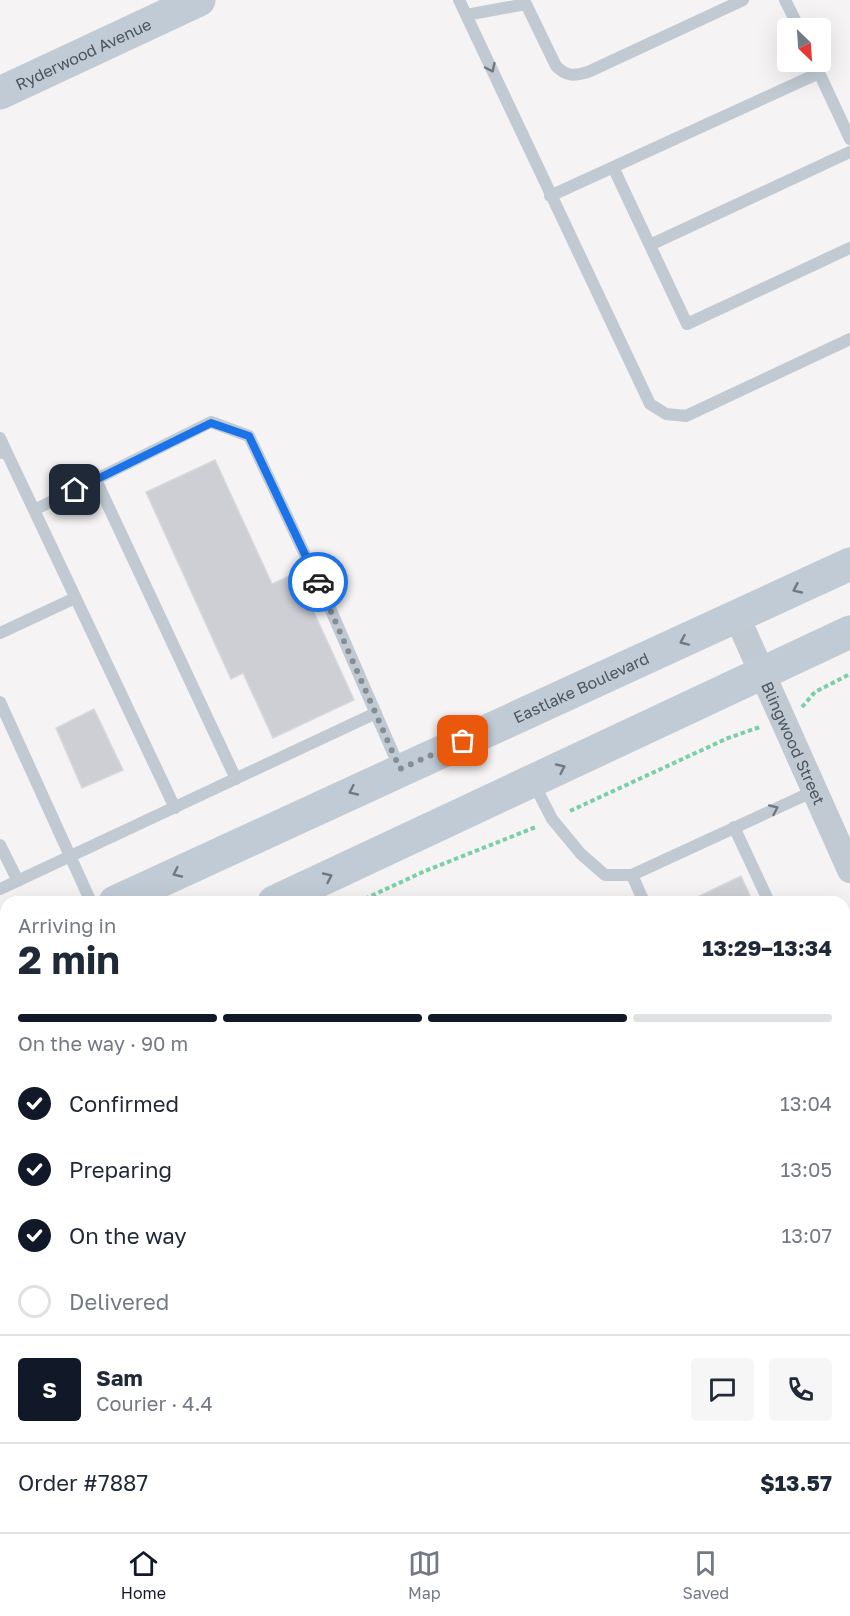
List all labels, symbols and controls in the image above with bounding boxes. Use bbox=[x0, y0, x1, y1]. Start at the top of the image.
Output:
street label: Ryderwood Avenue bbox=[12, 14, 154, 94]
north arrow bbox=[777, 18, 831, 72]
map controls bbox=[777, 18, 831, 72]
one-way arrow bbox=[483, 62, 495, 73]
pin bbox=[49, 464, 100, 515]
icon: home bbox=[58, 473, 91, 506]
courier bbox=[288, 552, 348, 612]
icon: car bbox=[302, 566, 335, 599]
one-way arrow bbox=[793, 581, 804, 593]
one-way arrow bbox=[679, 634, 690, 646]
street label: Eastlake Boulevard bbox=[510, 648, 652, 727]
street label: Blingwood Street bbox=[757, 678, 830, 808]
pin bbox=[437, 715, 488, 766]
icon: bag bbox=[446, 724, 479, 757]
one-way arrow bbox=[555, 763, 566, 775]
one-way arrow bbox=[349, 783, 360, 795]
one-way arrow bbox=[768, 804, 779, 816]
one-way arrow bbox=[172, 866, 183, 878]
one-way arrow bbox=[321, 872, 332, 884]
text: Arriving in bbox=[18, 913, 116, 937]
text: 13:29–13:34 bbox=[702, 934, 832, 961]
text: 2 min bbox=[18, 936, 120, 983]
text: On the way · 90 m bbox=[18, 1031, 188, 1055]
icon: check bbox=[18, 1087, 51, 1120]
text: Confirmed bbox=[69, 1090, 179, 1117]
text: 13:04 bbox=[780, 1091, 832, 1115]
icon: check bbox=[18, 1153, 51, 1186]
text: Preparing bbox=[69, 1156, 172, 1183]
text: 13:05 bbox=[781, 1157, 832, 1181]
icon: check bbox=[18, 1219, 51, 1252]
text: On the way bbox=[69, 1222, 187, 1249]
text: 13:07 bbox=[782, 1223, 832, 1247]
text: Delivered bbox=[69, 1288, 169, 1315]
button: chat bbox=[691, 1358, 754, 1421]
button: phone bbox=[769, 1358, 832, 1421]
text: Sam bbox=[96, 1364, 143, 1391]
text: S bbox=[42, 1376, 57, 1403]
text: Courier · 4.4 bbox=[96, 1391, 213, 1415]
text: Order #7887 bbox=[18, 1469, 148, 1496]
text: $13.57 bbox=[760, 1469, 832, 1496]
tab: Home bbox=[121, 1547, 166, 1603]
tab: Map bbox=[408, 1547, 441, 1603]
tab: Saved bbox=[682, 1547, 729, 1603]

